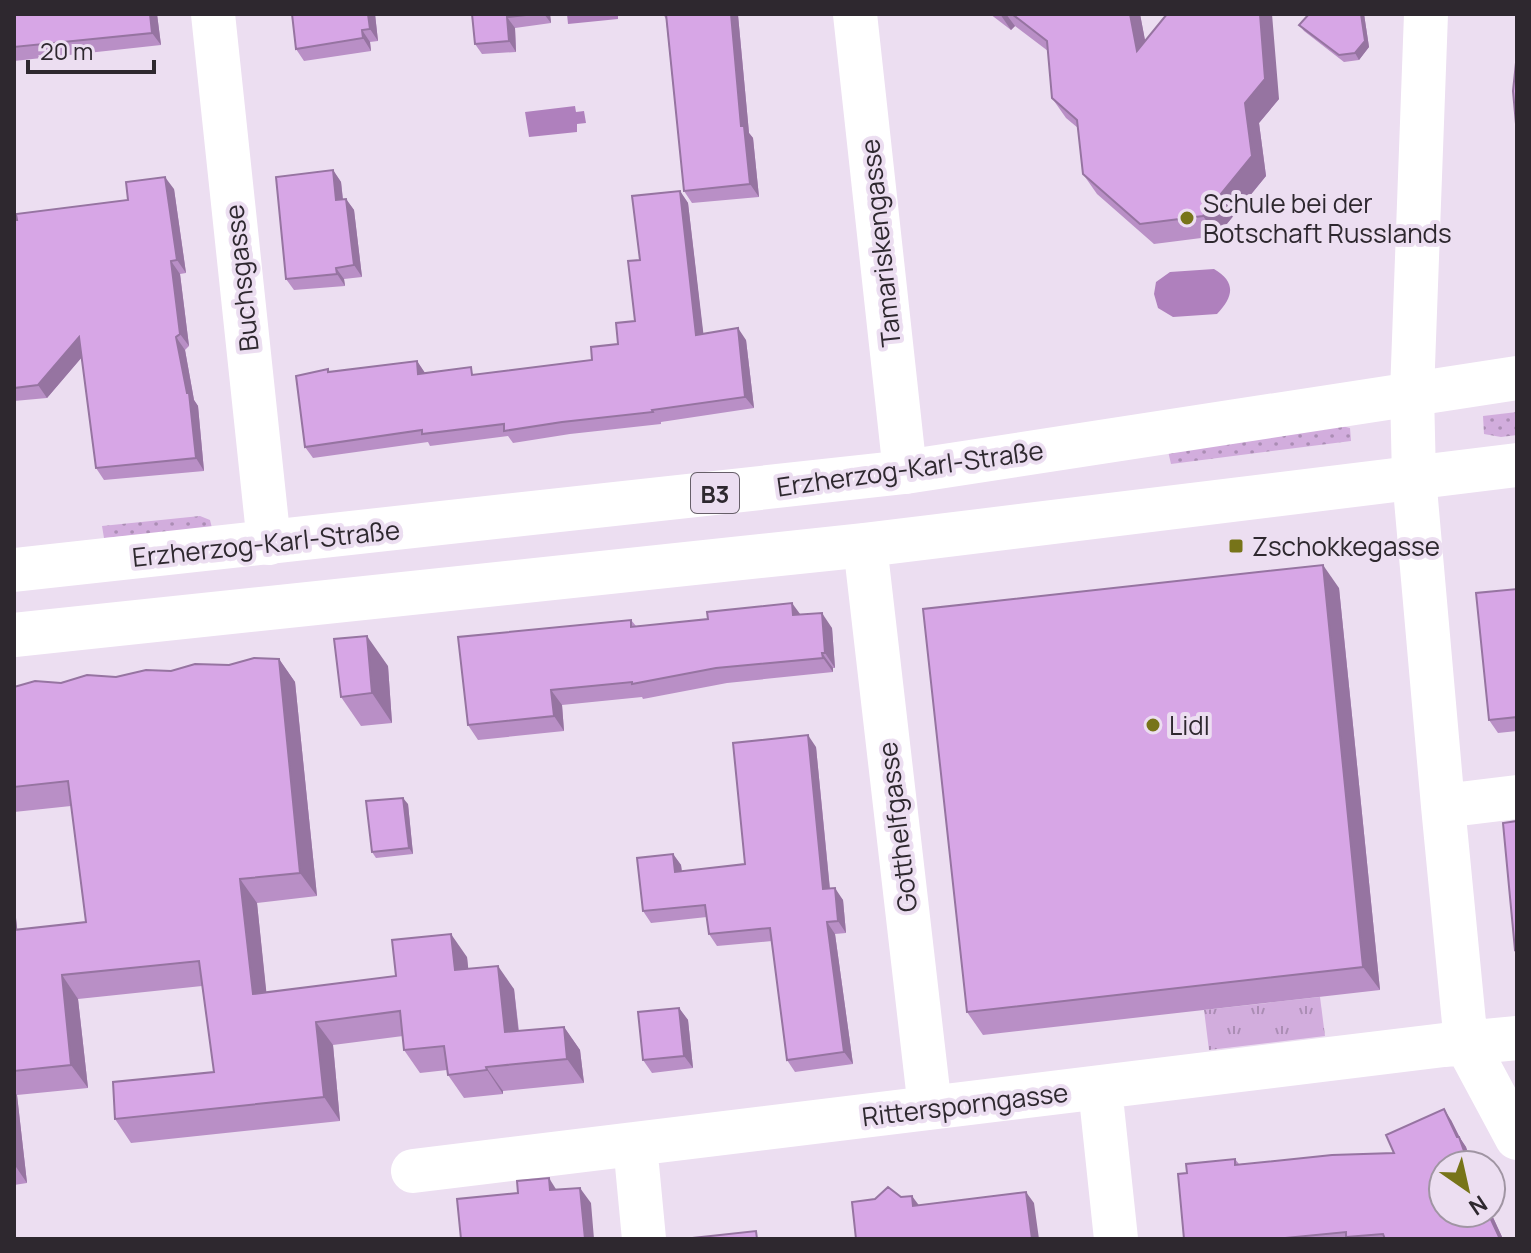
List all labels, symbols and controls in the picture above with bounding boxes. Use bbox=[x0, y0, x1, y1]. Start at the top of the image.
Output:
scale bar bbox=[28, 24, 154, 74]
text: 20 m bbox=[40, 34, 93, 67]
street label: Tamariskengasse bbox=[851, 137, 909, 349]
place label: Schule bei der Botschaft Russlands bbox=[1203, 185, 1452, 251]
street label: Buchsgasse bbox=[215, 203, 267, 353]
marker: Schule bei der Botschaft Russlands bbox=[1178, 209, 1196, 227]
street label: Erzherzog-Karl-Straße bbox=[774, 431, 1046, 505]
road number: B3 bbox=[691, 473, 739, 513]
street label: Erzherzog-Karl-Straße bbox=[130, 511, 402, 575]
place label: Zschokkegasse bbox=[1252, 528, 1440, 564]
marker: Zschokkegasse bbox=[1227, 537, 1245, 555]
place label: Lidl bbox=[1169, 707, 1210, 743]
marker: Lidl bbox=[1144, 716, 1162, 734]
street label: Gotthelfgasse bbox=[869, 740, 925, 914]
street label: Rittersporngasse bbox=[860, 1073, 1070, 1135]
north arrow bbox=[1427, 1149, 1507, 1229]
text: N bbox=[1463, 1189, 1493, 1222]

